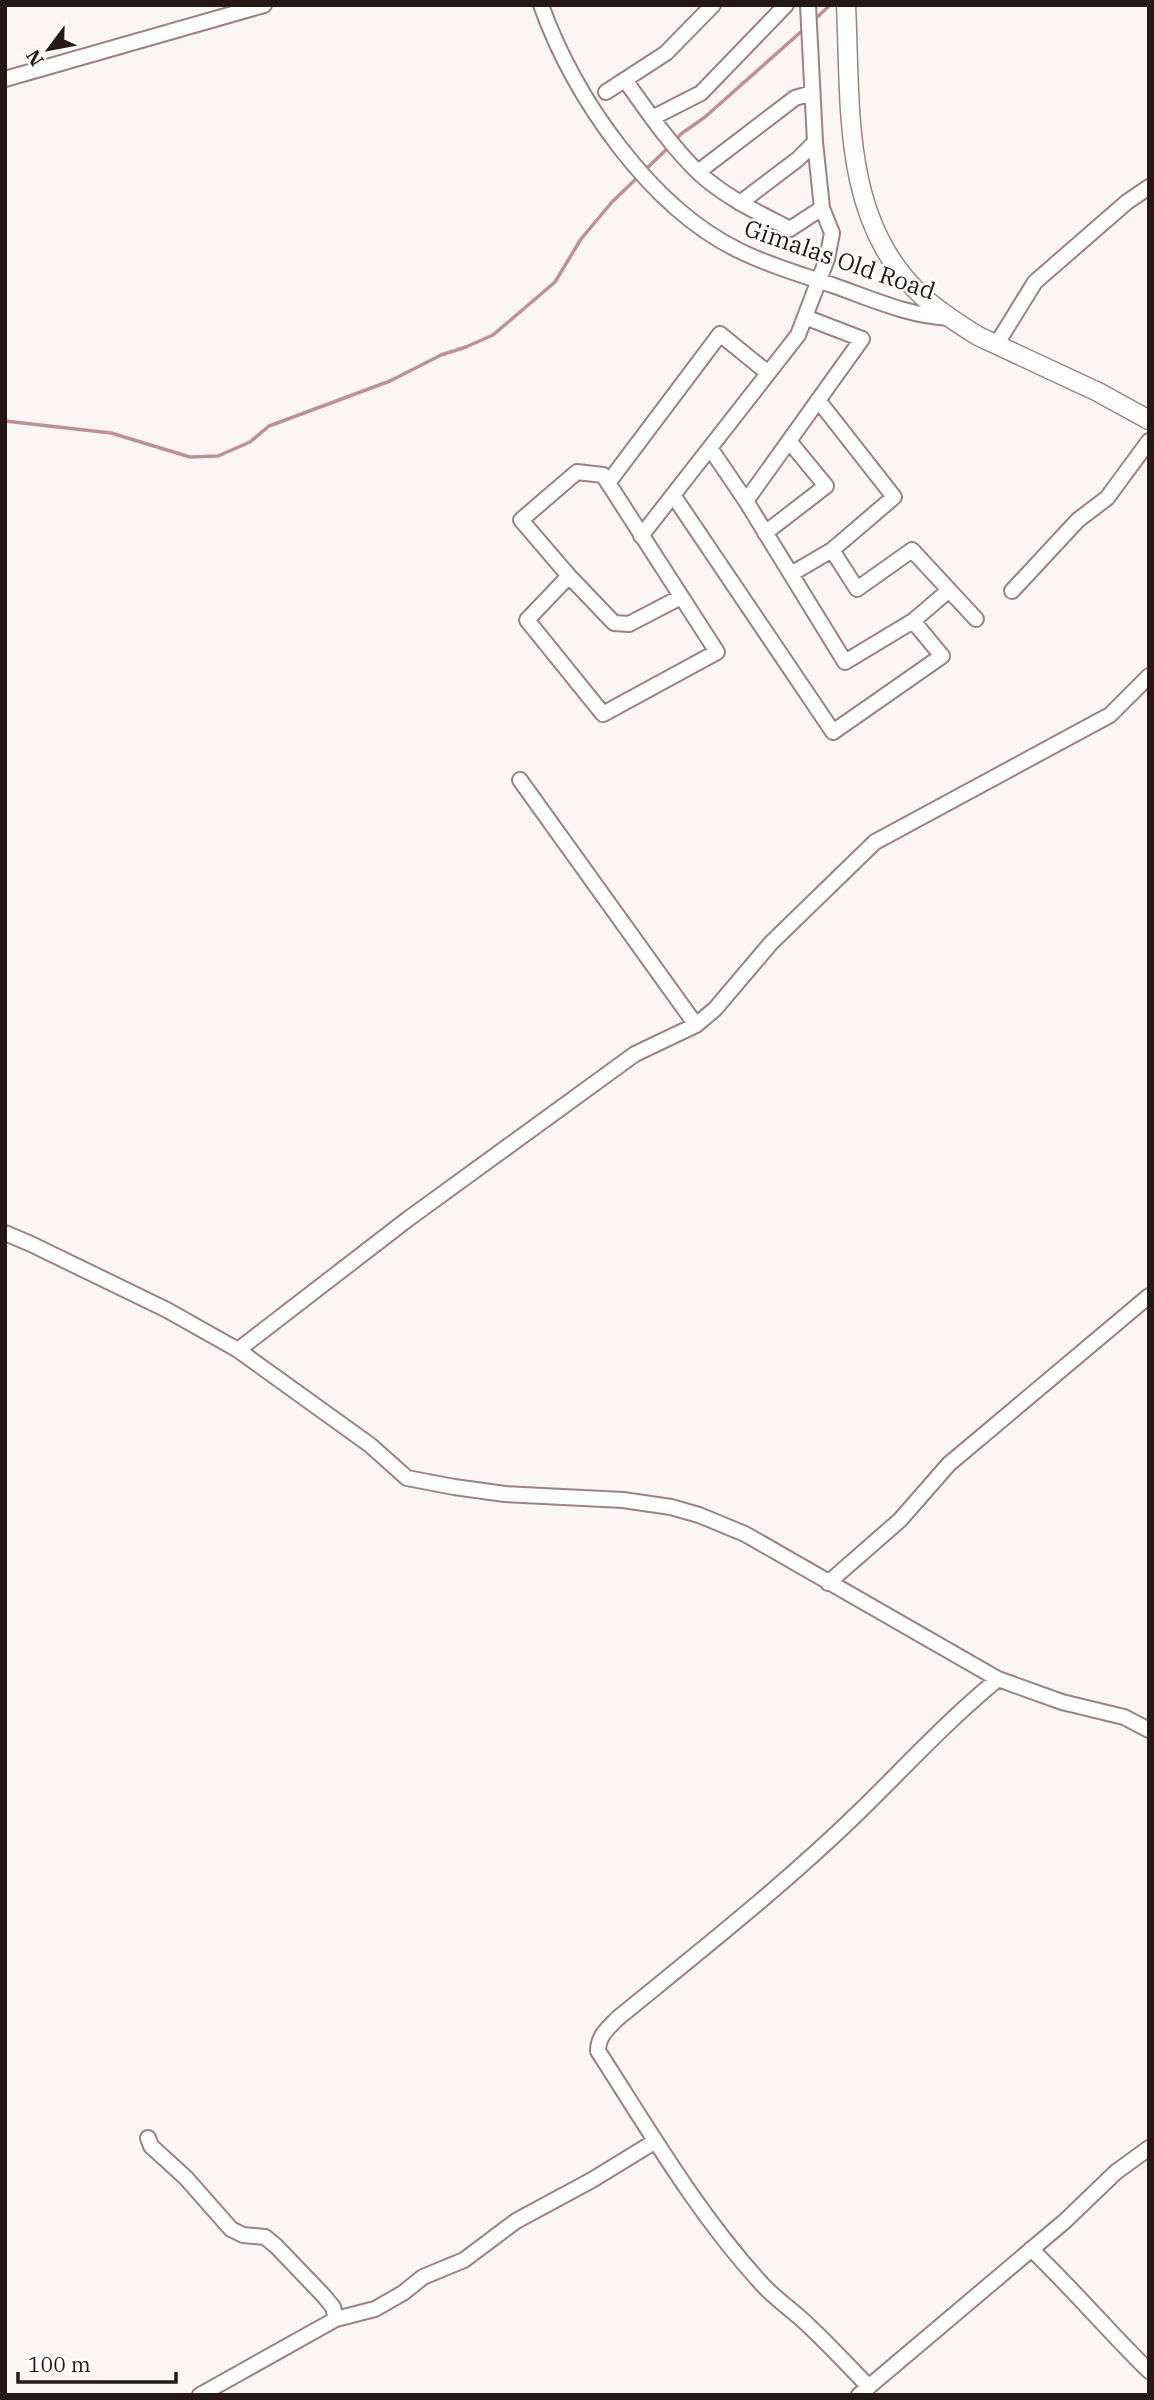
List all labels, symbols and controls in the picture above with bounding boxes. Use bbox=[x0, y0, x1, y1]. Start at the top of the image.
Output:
north arrow bbox=[14, 14, 84, 84]
text: N bbox=[20, 45, 49, 71]
street label: Gimalas Old Road bbox=[740, 211, 940, 307]
scale bar bbox=[18, 2340, 175, 2384]
text: 100 m bbox=[28, 2350, 91, 2378]

